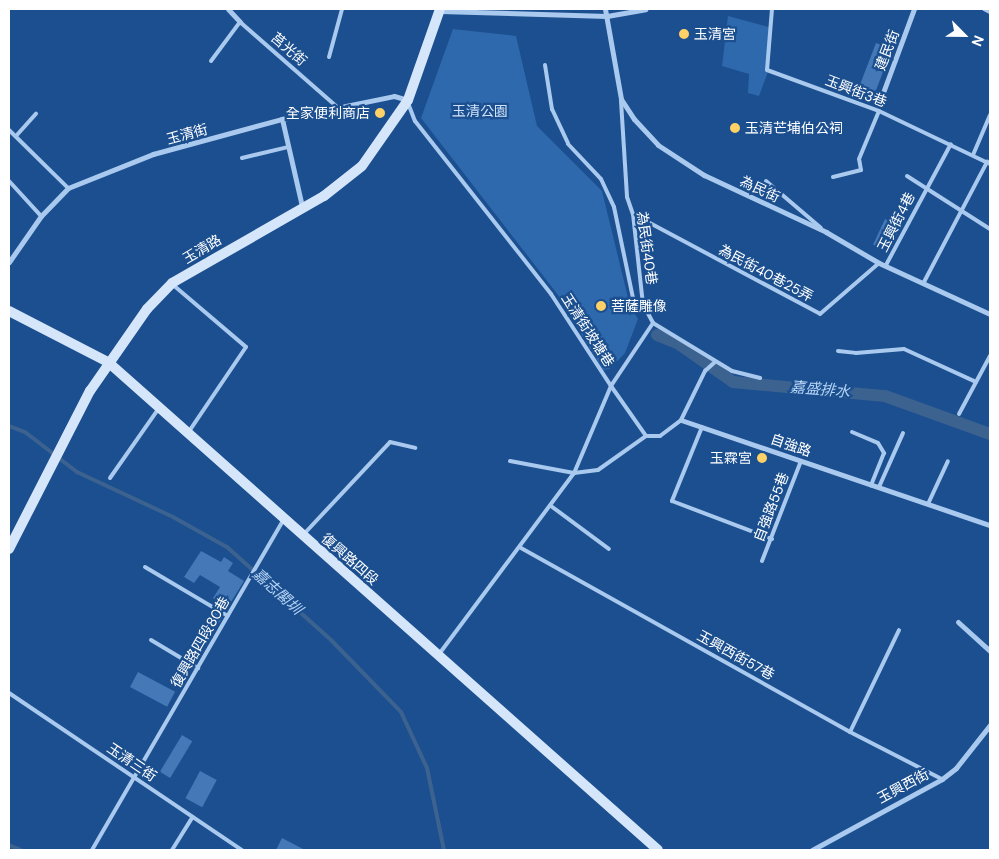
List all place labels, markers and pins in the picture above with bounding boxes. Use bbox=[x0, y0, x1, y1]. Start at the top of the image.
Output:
place label: 玉清宮 bbox=[694, 26, 736, 42]
marker: 玉清宮 bbox=[678, 28, 690, 40]
place label: 全家便利商店 bbox=[286, 105, 370, 121]
marker: 全家便利商店 bbox=[374, 107, 386, 119]
place label: 玉清芒埔伯公祠 bbox=[745, 120, 843, 136]
marker: 玉清芒埔伯公祠 bbox=[729, 122, 741, 134]
place label: 菩薩雕像 bbox=[611, 298, 667, 314]
marker: 菩薩雕像 bbox=[595, 300, 607, 312]
place label: 玉霖宮 bbox=[710, 450, 752, 466]
marker: 玉霖宮 bbox=[756, 452, 768, 464]

